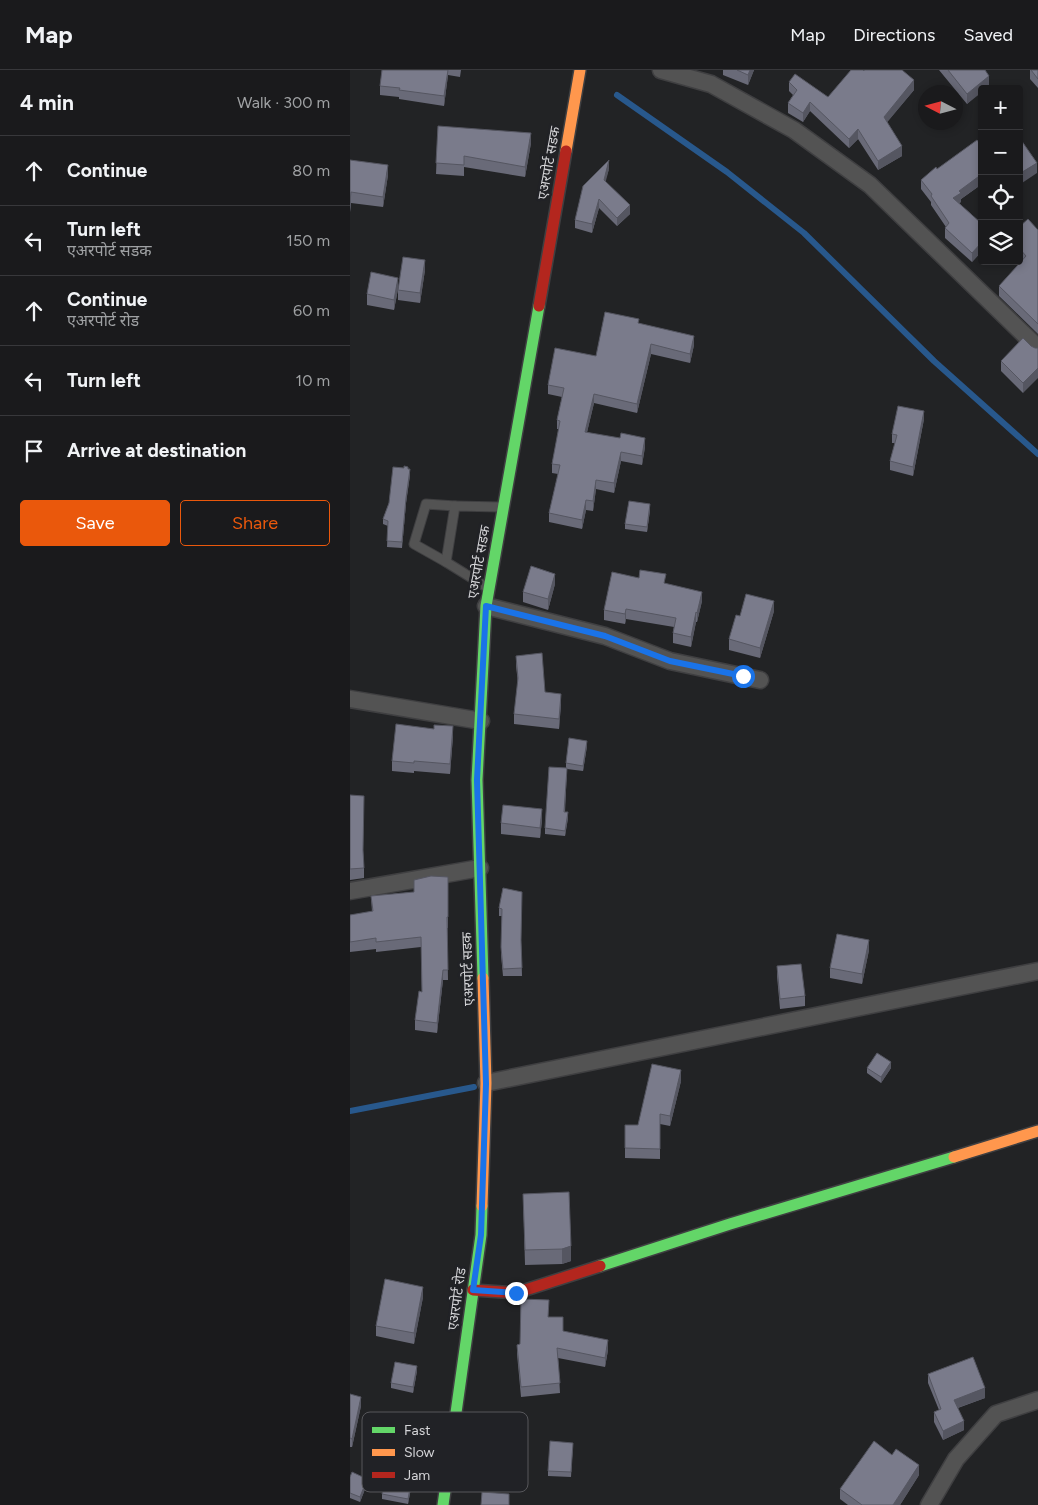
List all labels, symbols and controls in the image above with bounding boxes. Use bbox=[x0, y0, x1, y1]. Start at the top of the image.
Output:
text: Map bbox=[25, 20, 73, 49]
text: Map bbox=[790, 24, 825, 46]
text: Directions bbox=[853, 24, 935, 46]
text: Saved bbox=[963, 24, 1013, 46]
north arrow bbox=[918, 85, 963, 130]
map controls bbox=[978, 85, 1023, 265]
button: + bbox=[978, 85, 1023, 130]
text: 4 min bbox=[20, 90, 74, 115]
text: Walk · 300 m bbox=[237, 93, 330, 112]
street label: एअरपोर्ट सडक bbox=[534, 125, 564, 201]
button: − bbox=[978, 130, 1023, 175]
icon: ahead bbox=[20, 157, 48, 185]
text: Continue bbox=[67, 159, 147, 182]
text: 80 m bbox=[292, 161, 330, 180]
button: locate bbox=[978, 175, 1023, 220]
text: Turn left bbox=[67, 218, 141, 241]
button: layers bbox=[978, 220, 1023, 265]
icon: left bbox=[20, 227, 48, 255]
text: 150 m bbox=[286, 231, 330, 250]
text: एअरपोर्ट सडक bbox=[67, 241, 152, 260]
text: Continue bbox=[67, 288, 147, 311]
icon: ahead bbox=[20, 297, 48, 325]
text: 60 m bbox=[293, 301, 330, 320]
text: एअरपोर्ट रोड bbox=[67, 311, 139, 330]
icon: left bbox=[20, 367, 48, 395]
text: Turn left bbox=[67, 369, 141, 392]
text: 10 m bbox=[296, 371, 330, 390]
icon: arrive bbox=[20, 437, 48, 465]
text: Arrive at destination bbox=[67, 439, 246, 462]
button: Save bbox=[20, 500, 170, 546]
button: Share bbox=[180, 500, 330, 546]
street label: एअरपोर्ट सडक bbox=[464, 524, 494, 600]
route start bbox=[732, 665, 755, 688]
street label: एअरपोर्ट सडक bbox=[458, 932, 478, 1006]
street label: एअरपोर्ट रोड bbox=[444, 1266, 470, 1331]
route end bbox=[505, 1282, 528, 1305]
legend bbox=[362, 1412, 528, 1492]
text: Fast bbox=[404, 1422, 430, 1439]
text: Slow bbox=[404, 1444, 435, 1461]
text: Jam bbox=[404, 1467, 430, 1484]

